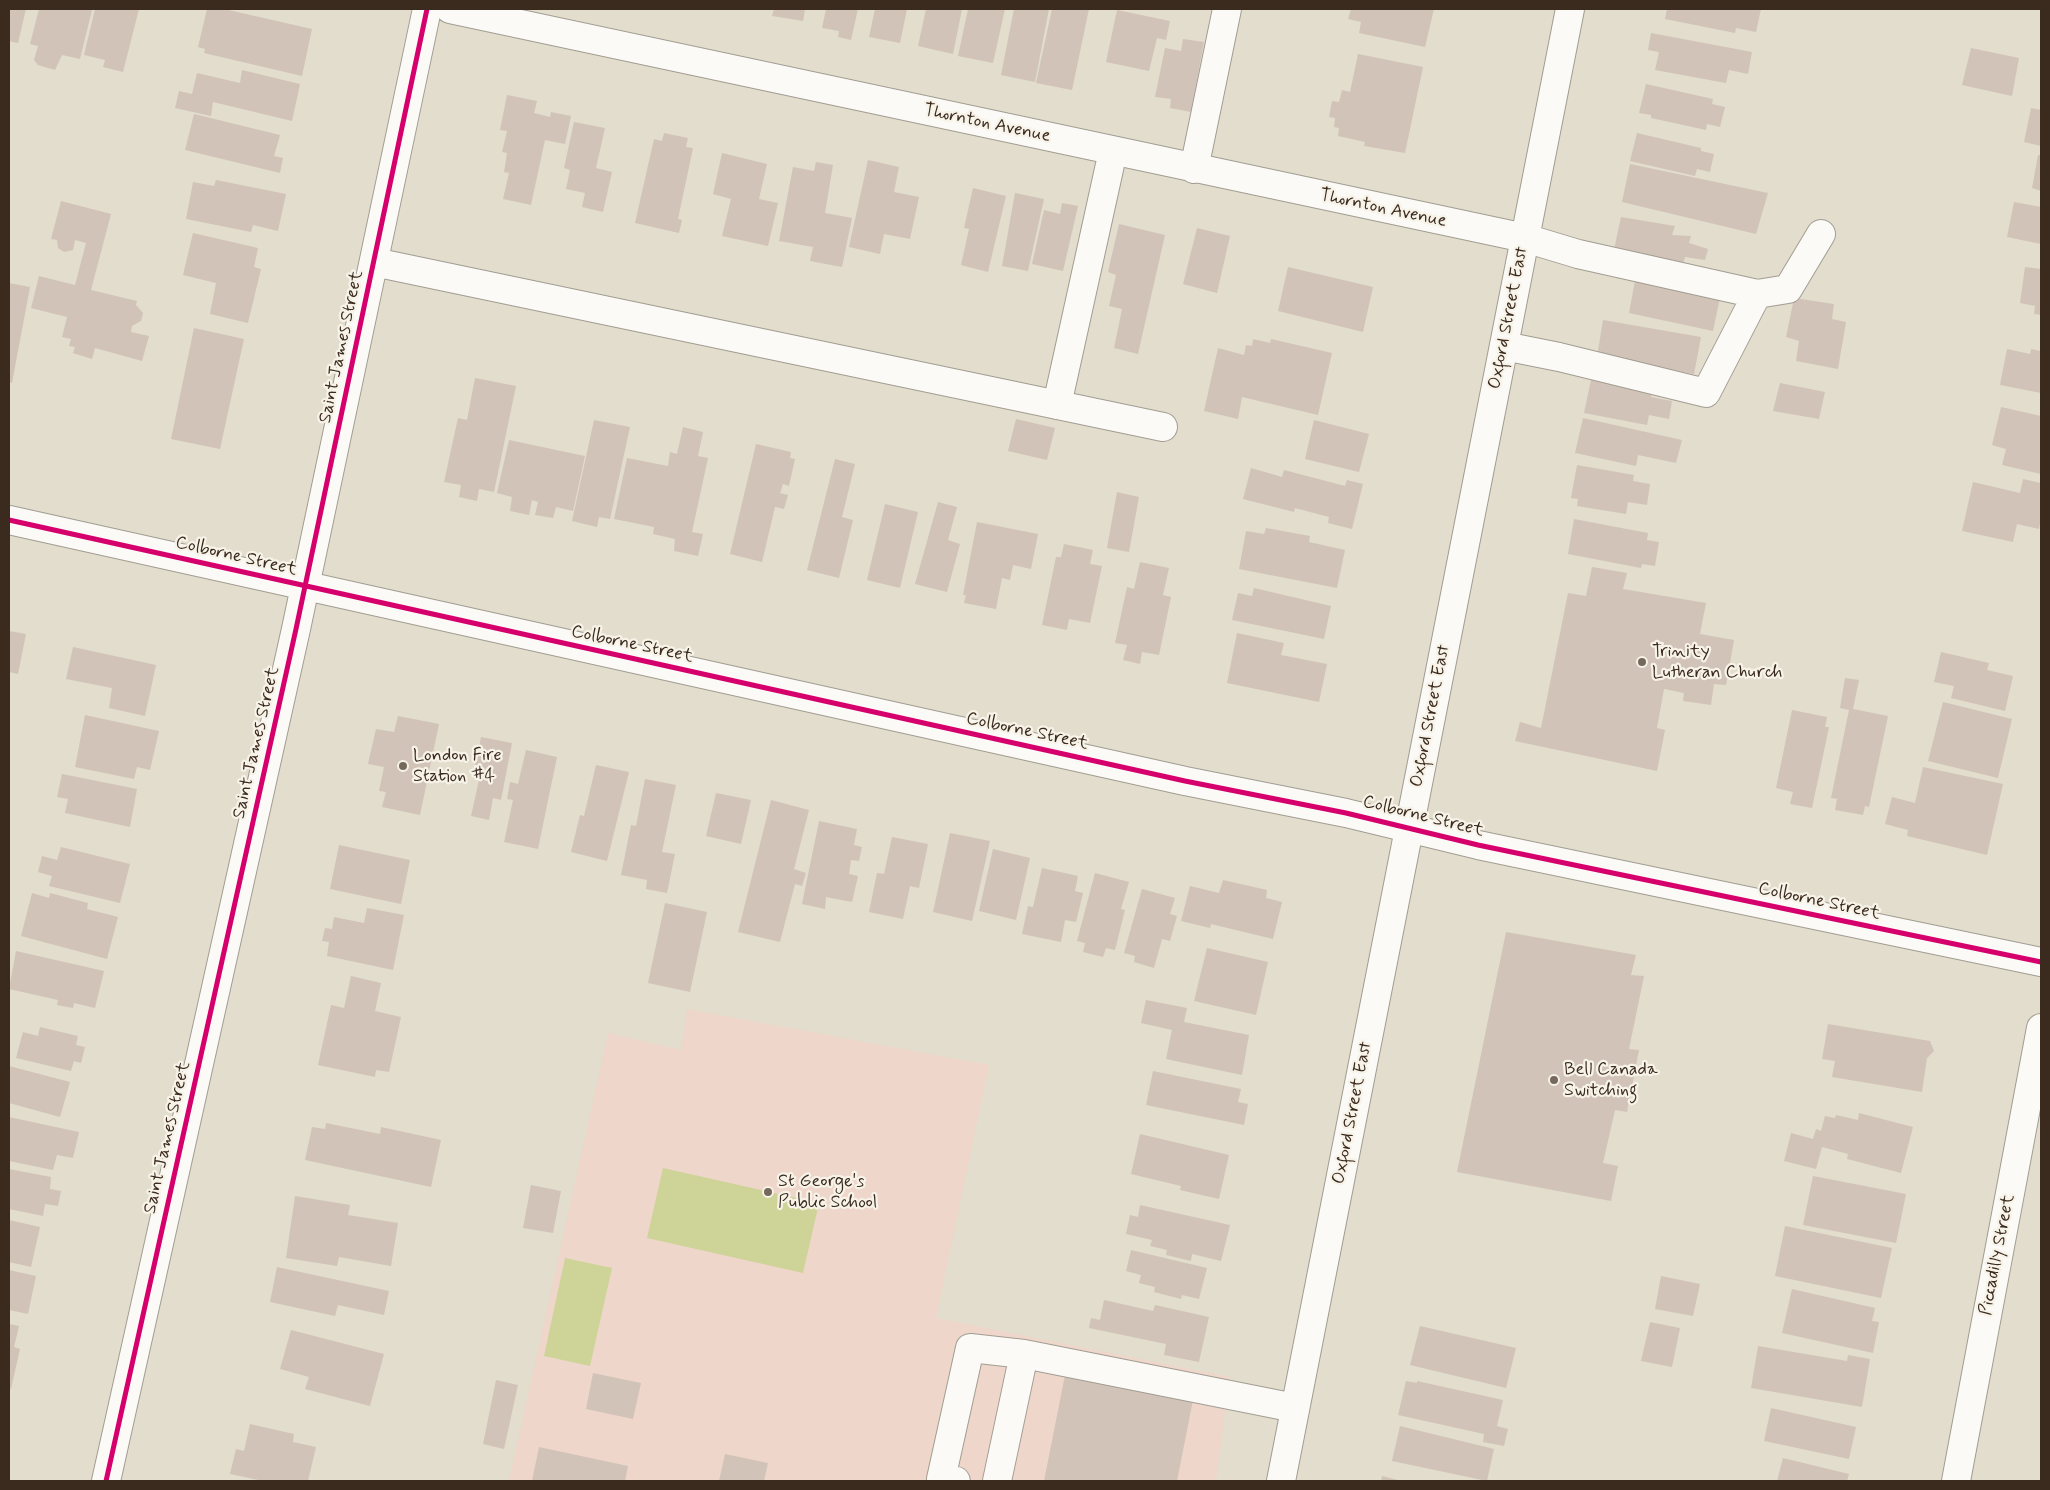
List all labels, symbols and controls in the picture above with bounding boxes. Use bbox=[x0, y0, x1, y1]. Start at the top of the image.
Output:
street label: Thornton Avenue bbox=[922, 100, 1052, 148]
street label: Thornton Avenue bbox=[1318, 185, 1448, 233]
street label: Oxford Street East bbox=[1485, 245, 1533, 391]
street label: Saint James Street bbox=[315, 269, 369, 425]
street label: Colborne Street bbox=[173, 533, 299, 581]
street label: Colborne Street bbox=[569, 622, 695, 668]
place label: Trinity Lutheran Church bbox=[1652, 641, 1782, 684]
street label: Oxford Street East bbox=[1407, 643, 1455, 789]
marker: Trinity Lutheran Church bbox=[1636, 656, 1648, 668]
street label: Saint James Street bbox=[229, 665, 285, 821]
street label: Colborne Street bbox=[964, 709, 1090, 755]
place label: London Fire Station #4 bbox=[413, 745, 502, 788]
marker: London Fire Station #4 bbox=[397, 760, 409, 772]
street label: Colborne Street bbox=[1360, 792, 1486, 842]
street label: Colborne Street bbox=[1756, 879, 1882, 925]
street label: Oxford Street East bbox=[1329, 1040, 1377, 1186]
place label: Bell Canada Switching bbox=[1564, 1059, 1658, 1102]
street label: Saint James Street bbox=[140, 1060, 196, 1216]
marker: Bell Canada Switching bbox=[1548, 1074, 1560, 1086]
place label: St George's Public School bbox=[778, 1171, 877, 1214]
marker: St George's Public School bbox=[762, 1186, 774, 1198]
street label: Piccadilly Street bbox=[1976, 1193, 2020, 1317]

